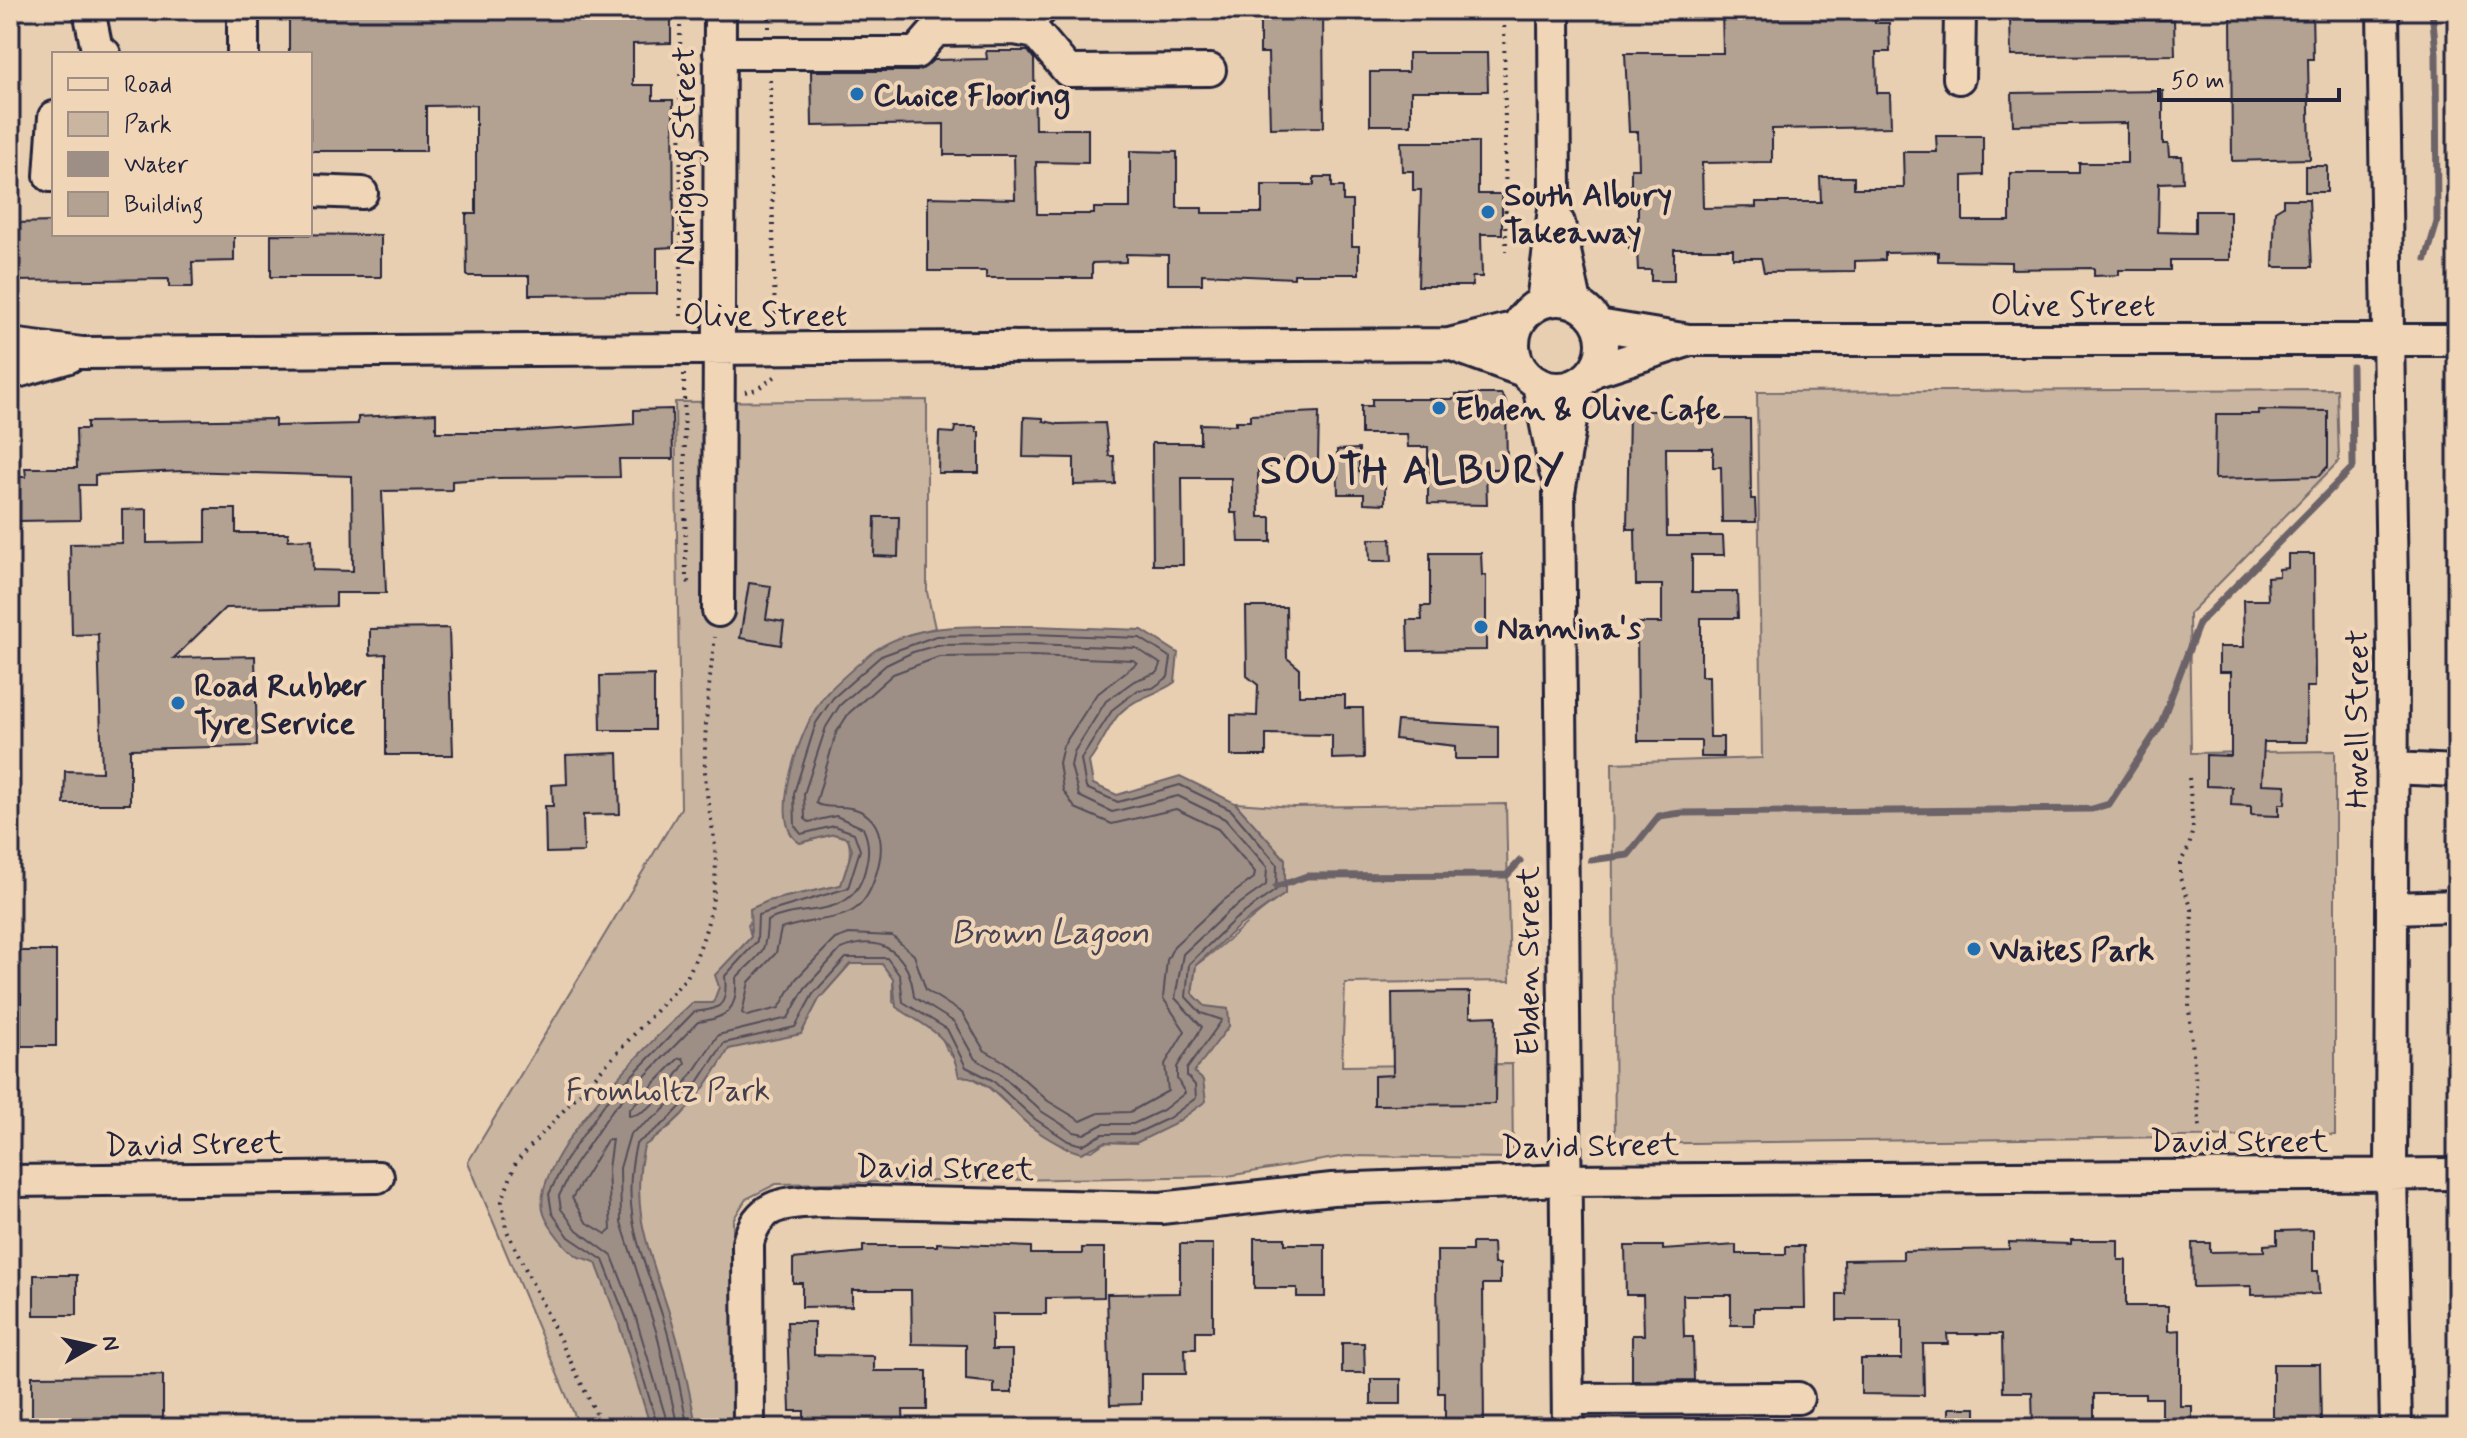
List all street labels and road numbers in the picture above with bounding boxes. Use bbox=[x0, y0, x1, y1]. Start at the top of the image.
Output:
street label: Nurigong Street bbox=[664, 46, 709, 266]
street label: Olive Street bbox=[1991, 285, 2156, 327]
street label: Olive Street bbox=[683, 295, 848, 337]
street label: Hovell Street bbox=[2337, 629, 2379, 809]
street label: Ebden Street bbox=[1508, 866, 1550, 1056]
street label: David Street bbox=[2150, 1121, 2328, 1163]
street label: David Street bbox=[104, 1122, 284, 1168]
street label: David Street bbox=[1500, 1124, 1680, 1170]
street label: David Street bbox=[855, 1146, 1035, 1192]

